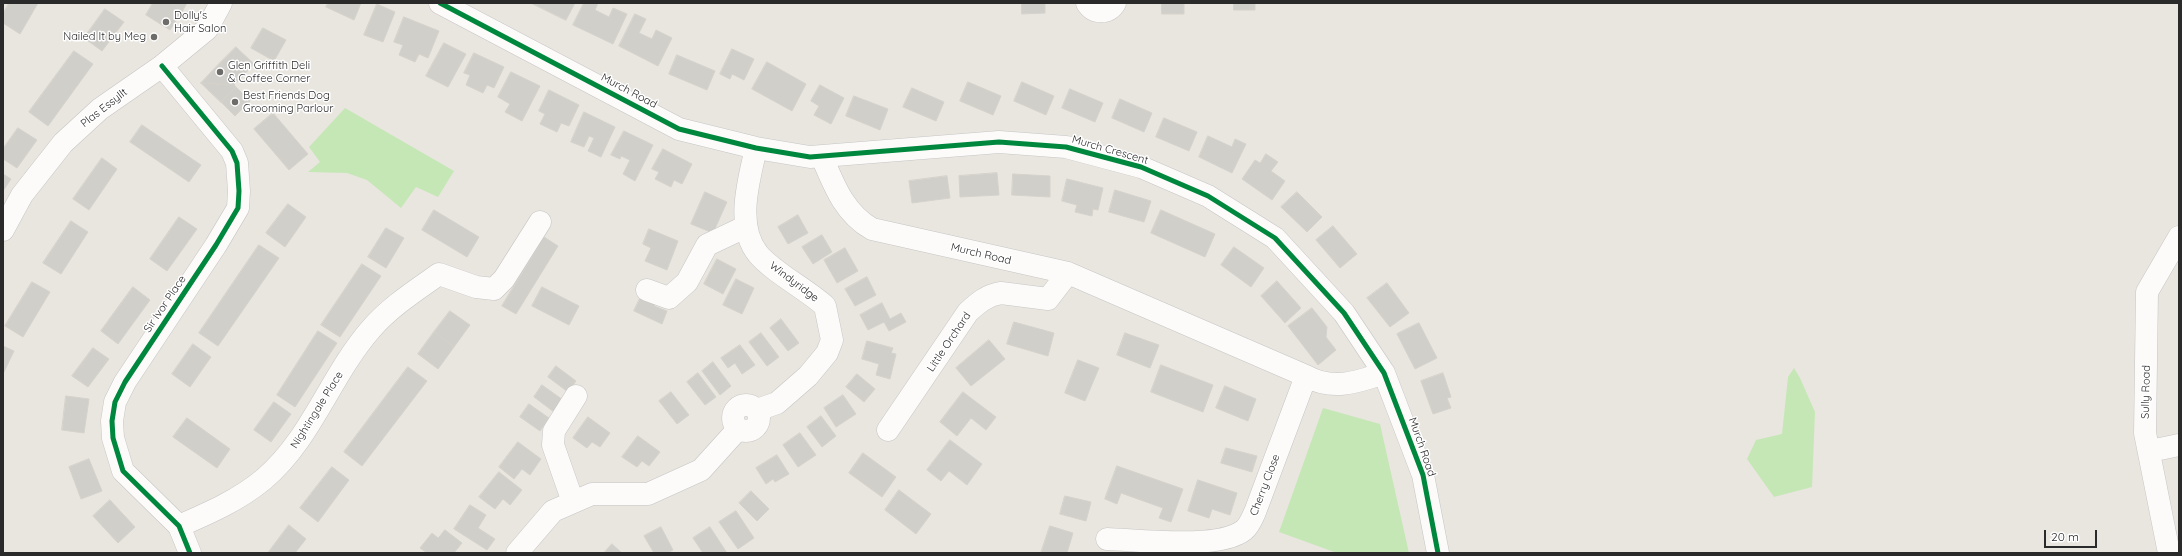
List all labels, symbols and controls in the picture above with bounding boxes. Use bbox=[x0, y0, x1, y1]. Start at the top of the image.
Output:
place label: Dolly's Hair Salon bbox=[174, 9, 226, 35]
marker: Dolly's Hair Salon bbox=[161, 17, 171, 27]
place label: Nailed It by Meg bbox=[63, 30, 146, 44]
marker: Nailed It by Meg bbox=[149, 32, 159, 42]
place label: Glen Griffith Deli & Coffee Corner bbox=[228, 59, 311, 85]
marker: Glen Griffith Deli & Coffee Corner bbox=[215, 67, 225, 77]
street label: Murch Road bbox=[599, 71, 659, 111]
street label: Plas Essyllt bbox=[78, 86, 130, 130]
place label: Best Friends Dog Grooming Parlour bbox=[243, 89, 333, 115]
marker: Best Friends Dog Grooming Parlour bbox=[230, 97, 240, 107]
street label: Murch Crescent bbox=[1070, 133, 1150, 167]
street label: Murch Road bbox=[950, 241, 1012, 267]
street label: Windyridge bbox=[767, 259, 821, 305]
street label: Sir Ivor Place bbox=[141, 273, 189, 335]
street label: Little Orchard bbox=[924, 310, 974, 374]
street label: Sully Road bbox=[2139, 365, 2153, 419]
street label: Nightingale Place bbox=[288, 369, 346, 451]
street label: Murch Road bbox=[1406, 416, 1438, 478]
street label: Cherry Close bbox=[1247, 452, 1283, 518]
scale bar bbox=[2046, 522, 2099, 548]
text: 20 m bbox=[2051, 529, 2079, 544]

